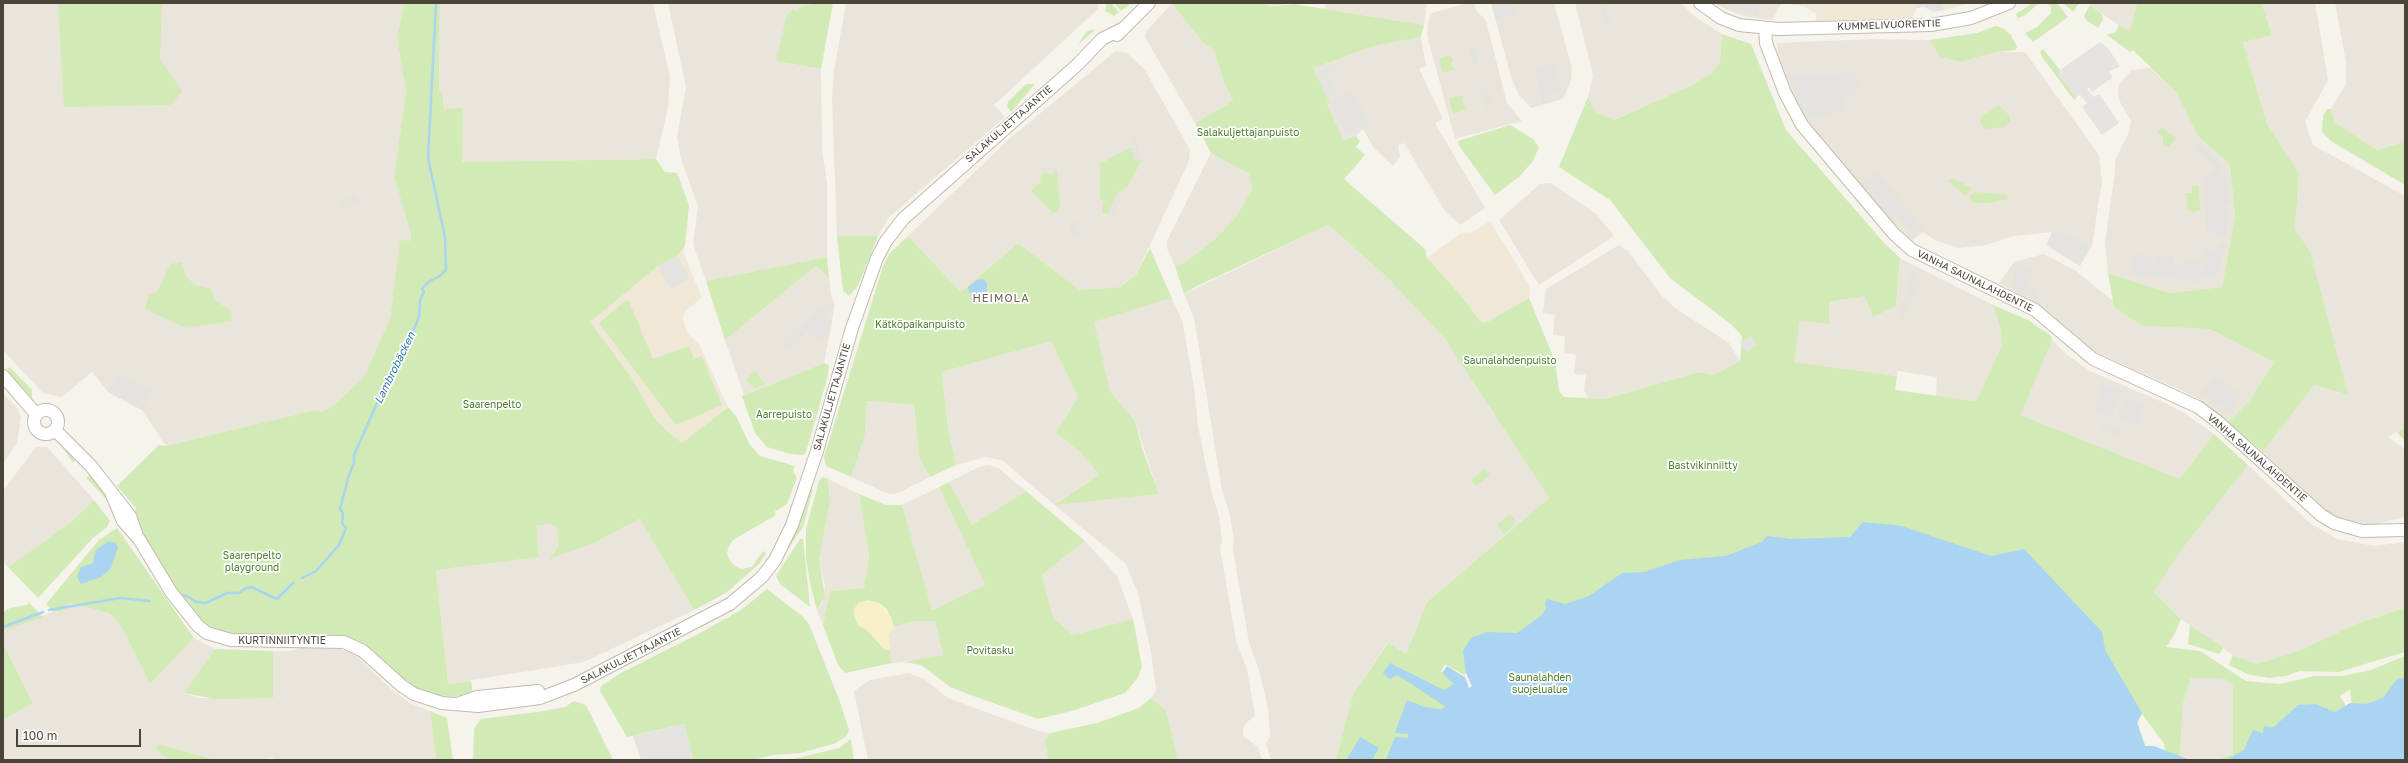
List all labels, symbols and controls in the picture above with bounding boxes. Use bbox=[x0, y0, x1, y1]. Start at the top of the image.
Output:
street label: KUMMELIVUORENTIE bbox=[1837, 17, 1941, 33]
street label: SALAKULJETTAJANTIE bbox=[963, 83, 1055, 165]
park label: Salakuljettajanpuisto bbox=[1197, 127, 1299, 139]
street label: VANHA SAUNALAHDENTIE bbox=[1915, 248, 2035, 314]
district label: HEIMOLA bbox=[972, 292, 1030, 306]
park label: Kätköpaikanpuisto bbox=[875, 319, 965, 331]
water label: Lambrobäcken bbox=[372, 330, 418, 406]
street label: SALAKULJETTAJANTIE bbox=[811, 342, 853, 452]
park label: Saunalahdenpuisto bbox=[1463, 355, 1557, 367]
park label: Saarenpelto bbox=[463, 399, 521, 411]
park label: Aarrepuisto bbox=[756, 409, 812, 421]
street label: VANHA SAUNALAHDENTIE bbox=[2205, 412, 2309, 504]
park label: Bastvikinniitty bbox=[1668, 460, 1738, 472]
park label: Saarenpelto playground bbox=[223, 550, 281, 574]
street label: SALAKULJETTAJANTIE bbox=[579, 625, 683, 687]
street label: KURTINNIITYNTIE bbox=[238, 635, 326, 647]
park label: Povitasku bbox=[966, 645, 1014, 657]
park label: Saunalahden suojelualue bbox=[1509, 672, 1571, 696]
scale bar bbox=[18, 721, 143, 747]
text: 100 m bbox=[23, 728, 57, 743]

